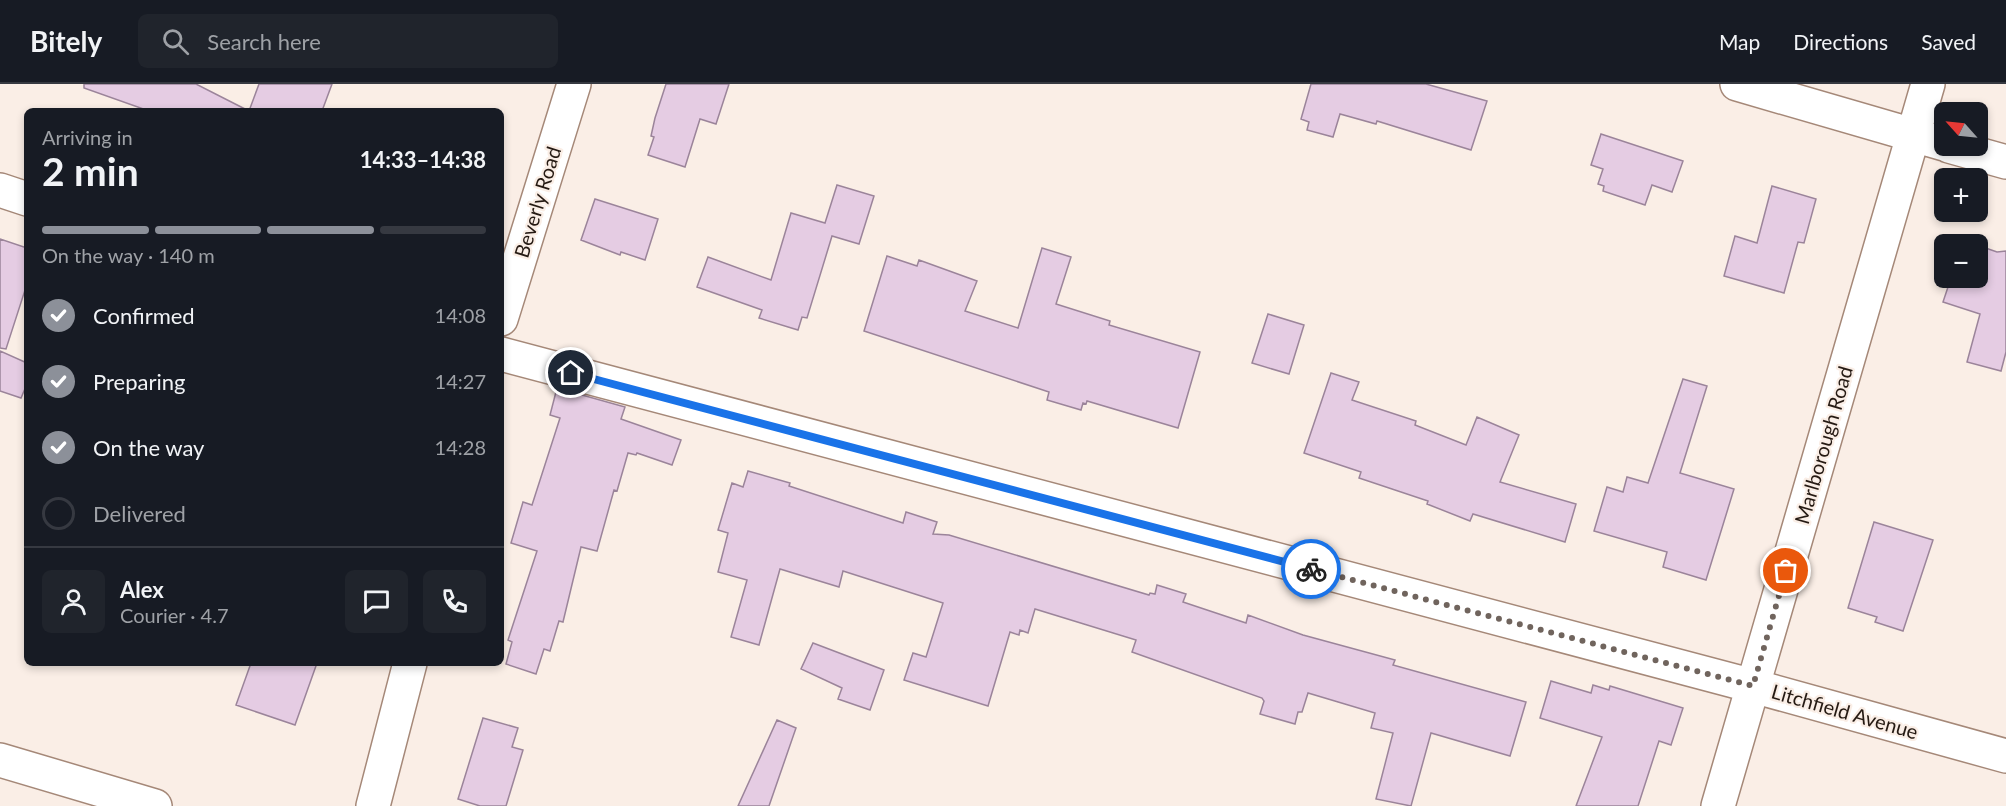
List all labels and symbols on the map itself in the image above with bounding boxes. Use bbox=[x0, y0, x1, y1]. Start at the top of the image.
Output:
north arrow bbox=[1934, 102, 1988, 156]
street label: Beverly Road bbox=[509, 143, 565, 261]
pin bbox=[545, 347, 596, 398]
street label: Marlborough Road bbox=[1789, 363, 1857, 527]
courier bbox=[1281, 539, 1341, 599]
pin bbox=[1760, 545, 1811, 596]
street label: Litchfield Avenue bbox=[1769, 679, 1921, 743]

